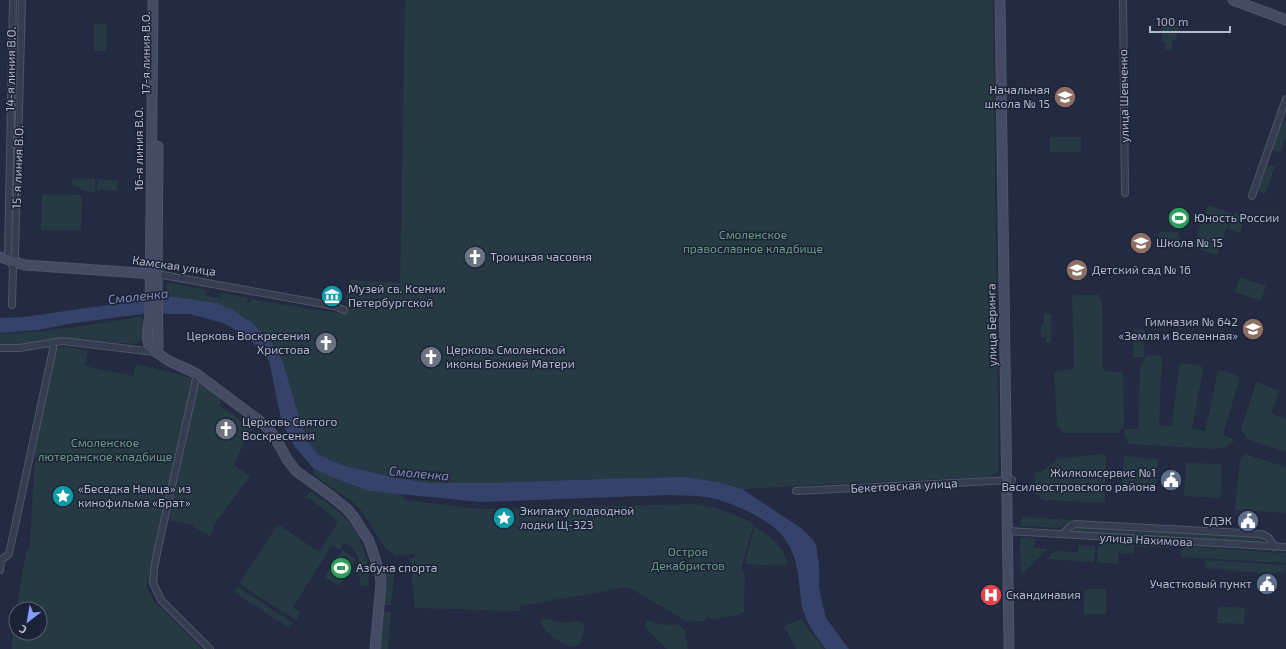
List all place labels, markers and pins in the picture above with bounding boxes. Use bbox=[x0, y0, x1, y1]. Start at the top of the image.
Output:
place label: Начальная школа № 15 bbox=[984, 82, 1050, 110]
school or university icon: Начальная школа № 15 bbox=[1052, 84, 1078, 110]
sports icon: Юность России bbox=[1166, 205, 1192, 231]
place label: Юность России bbox=[1194, 210, 1279, 224]
school or university icon: Школа № 15 bbox=[1128, 230, 1154, 256]
place label: Школа № 15 bbox=[1156, 235, 1223, 249]
church icon: Троицкая часовня bbox=[462, 244, 488, 270]
place label: Троицкая часовня bbox=[490, 249, 592, 263]
school or university icon: Детский сад № 16 bbox=[1064, 257, 1090, 283]
place label: Детский сад № 16 bbox=[1092, 262, 1191, 276]
place label: Музей св. Ксении Петербургской bbox=[348, 281, 446, 310]
museum icon: Музей св. Ксении Петербургской bbox=[319, 283, 345, 309]
place label: Гимназия № 642 «Земля и Вселенная» bbox=[1119, 314, 1238, 342]
school or university icon: Гимназия № 642 «Земля и Вселенная» bbox=[1240, 316, 1266, 342]
place label: Церковь Воскресения Христова bbox=[187, 328, 310, 356]
church icon: Церковь Воскресения Христова bbox=[313, 330, 339, 356]
place label: Церковь Смоленской иконы Божией Матери bbox=[446, 342, 575, 370]
church icon: Церковь Смоленской иконы Божией Матери bbox=[418, 344, 444, 370]
place label: Церковь Святого Воскресения bbox=[242, 414, 338, 442]
church icon: Церковь Святого Воскресения bbox=[213, 416, 239, 442]
place label: Жилкомсервис №1 Василеостровского района bbox=[1001, 465, 1156, 493]
public building icon: Жилкомсервис №1 Василеостровского района bbox=[1158, 467, 1184, 493]
place label: «Беседка Немца» из кинофильма «Брат» bbox=[78, 481, 191, 509]
place icon: «Беседка Немца» из кинофильма «Брат» bbox=[50, 483, 76, 509]
place label: Экипажу подводной лодки Щ-323 bbox=[520, 503, 634, 531]
place icon: Экипажу подводной лодки Щ-323 bbox=[491, 505, 517, 531]
public building icon: СДЭК bbox=[1235, 508, 1261, 534]
place label: СДЭК bbox=[1203, 513, 1232, 527]
sports icon: Азбука спорта bbox=[328, 555, 354, 581]
place label: Азбука спорта bbox=[356, 560, 438, 575]
public building icon: Участковый пункт bbox=[1254, 571, 1280, 597]
place label: Участковый пункт bbox=[1150, 576, 1252, 591]
hospital icon: Скандинавия bbox=[978, 582, 1004, 608]
place label: Скандинавия bbox=[1006, 587, 1081, 601]

